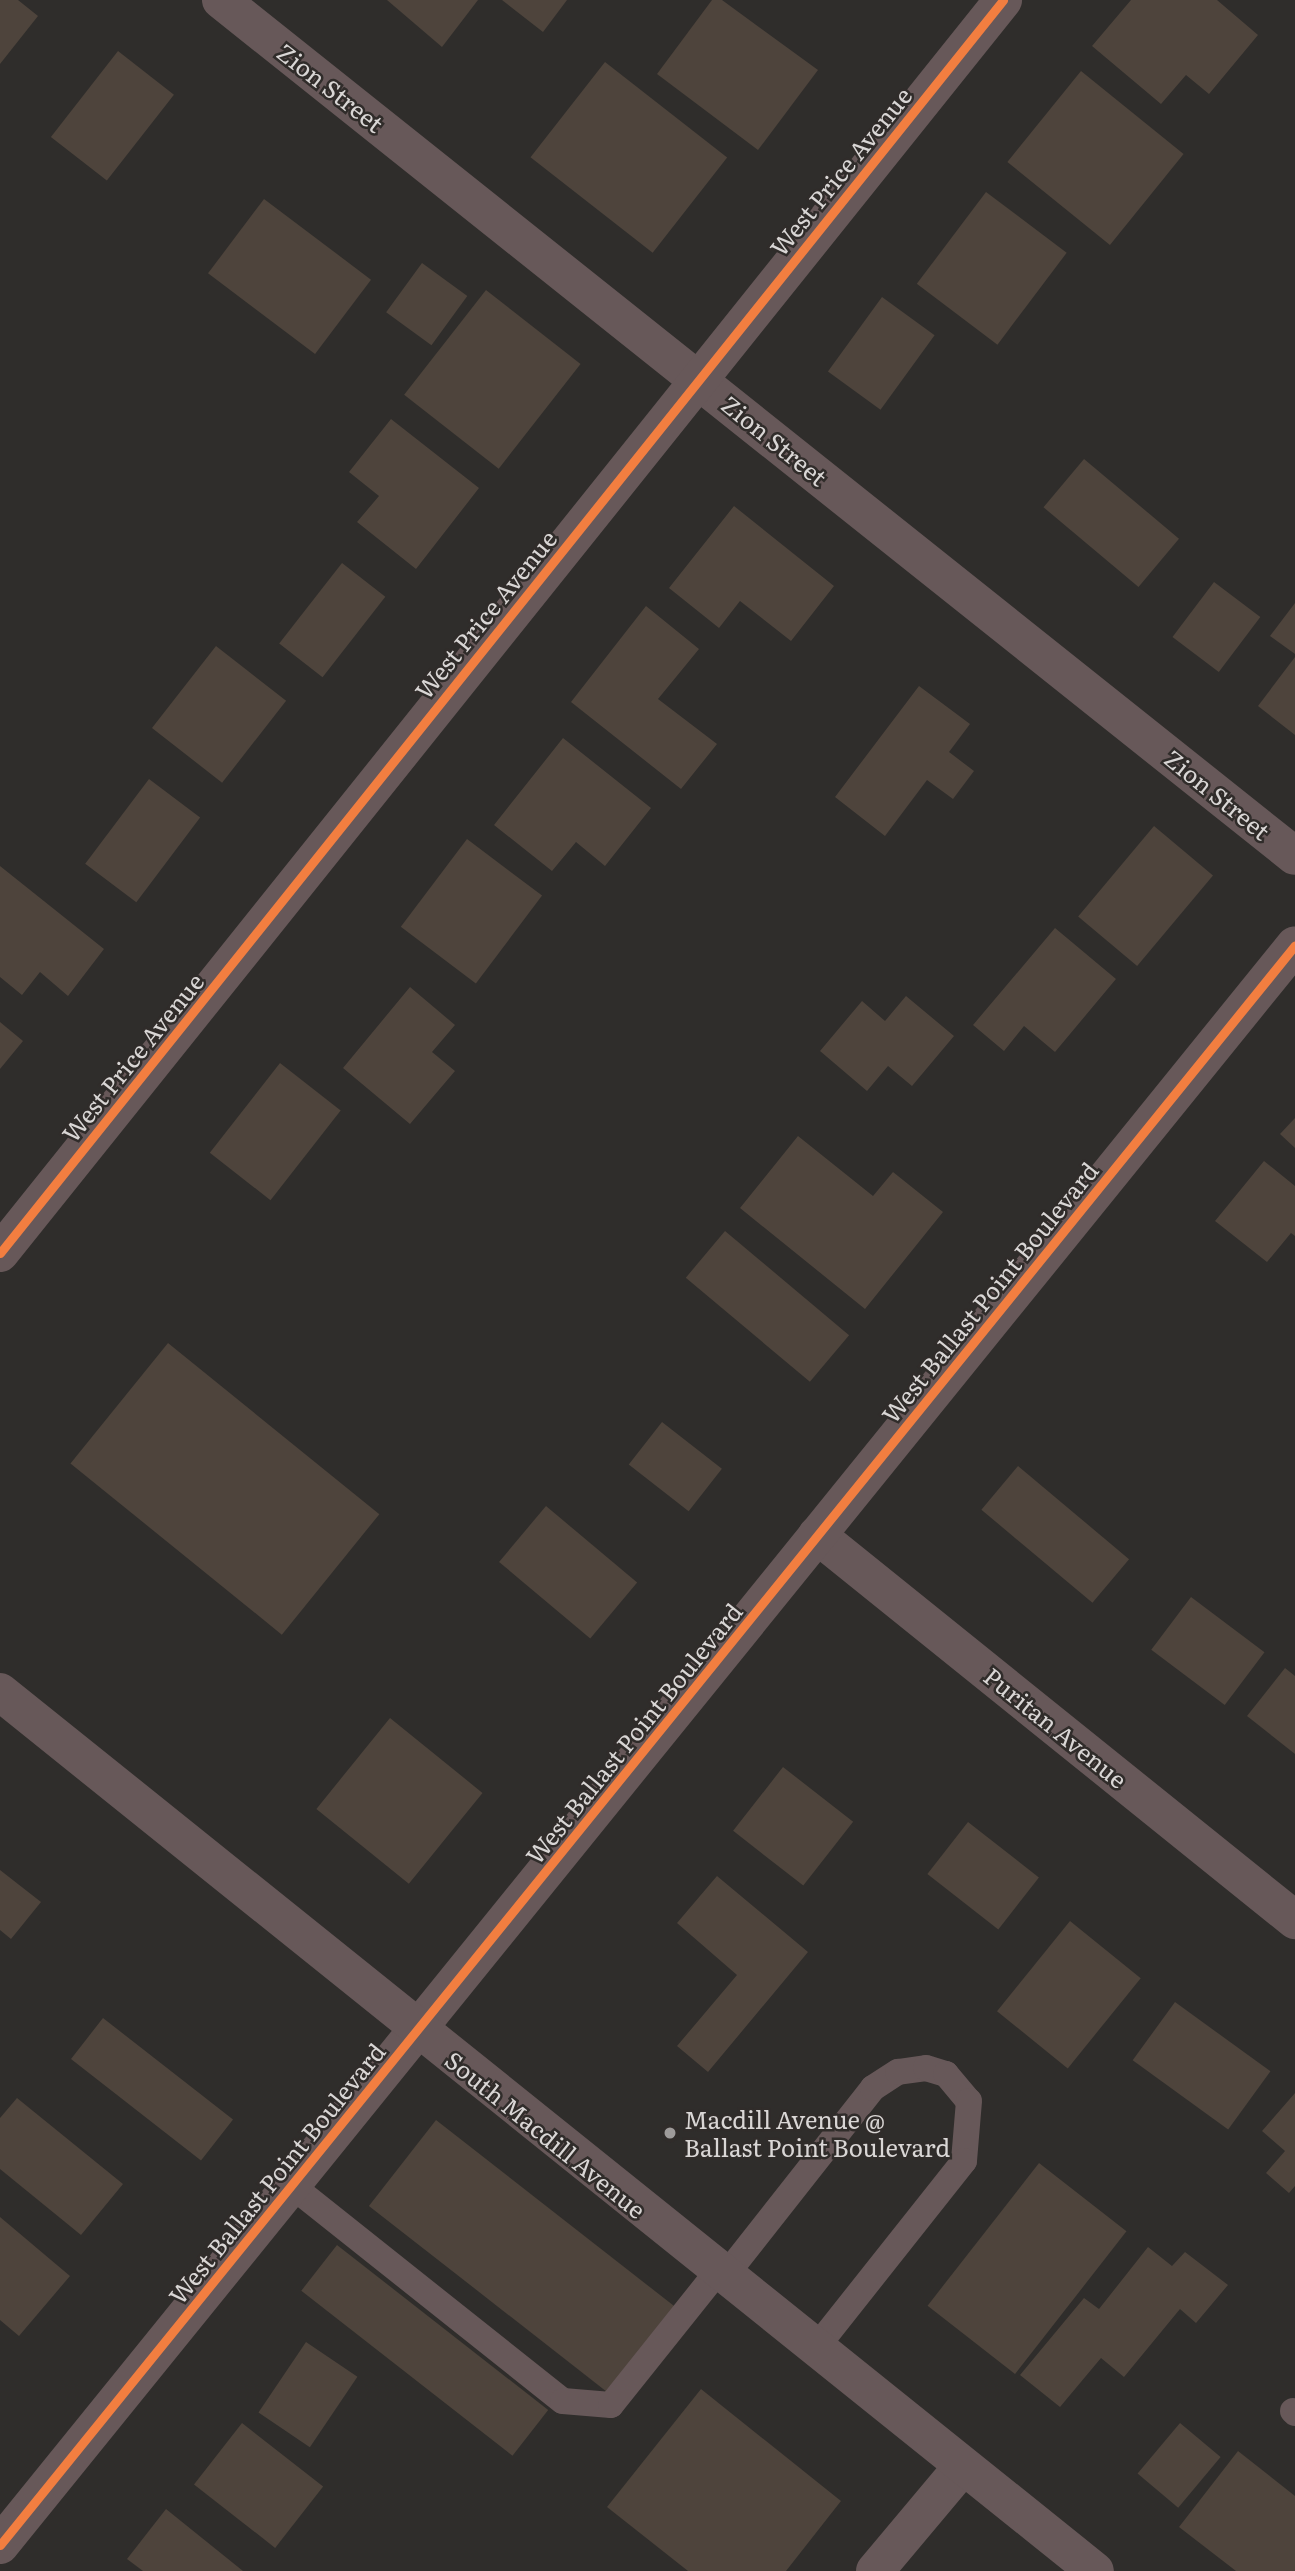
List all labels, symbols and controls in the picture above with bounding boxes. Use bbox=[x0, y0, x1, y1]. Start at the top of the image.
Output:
street label: Zion Street bbox=[272, 37, 390, 137]
street label: West Price Avenue bbox=[763, 81, 917, 261]
street label: Zion Street bbox=[717, 389, 833, 491]
street label: West Price Avenue bbox=[408, 524, 562, 704]
street label: Zion Street bbox=[1160, 743, 1276, 845]
street label: West Price Avenue bbox=[55, 967, 209, 1147]
street label: West Ballast Point Boulevard bbox=[875, 1156, 1103, 1428]
street label: West Ballast Point Boulevard bbox=[519, 1597, 747, 1869]
street label: Puritan Avenue bbox=[979, 1661, 1133, 1793]
street label: West Ballast Point Boulevard bbox=[162, 2037, 390, 2309]
street label: South Macdill Avenue bbox=[440, 2044, 652, 2224]
place label: Macdill Avenue @ Ballast Point Boulevard bbox=[684, 2105, 950, 2161]
marker: Macdill Avenue @ Ballast Point Boulevard bbox=[662, 2125, 678, 2141]

